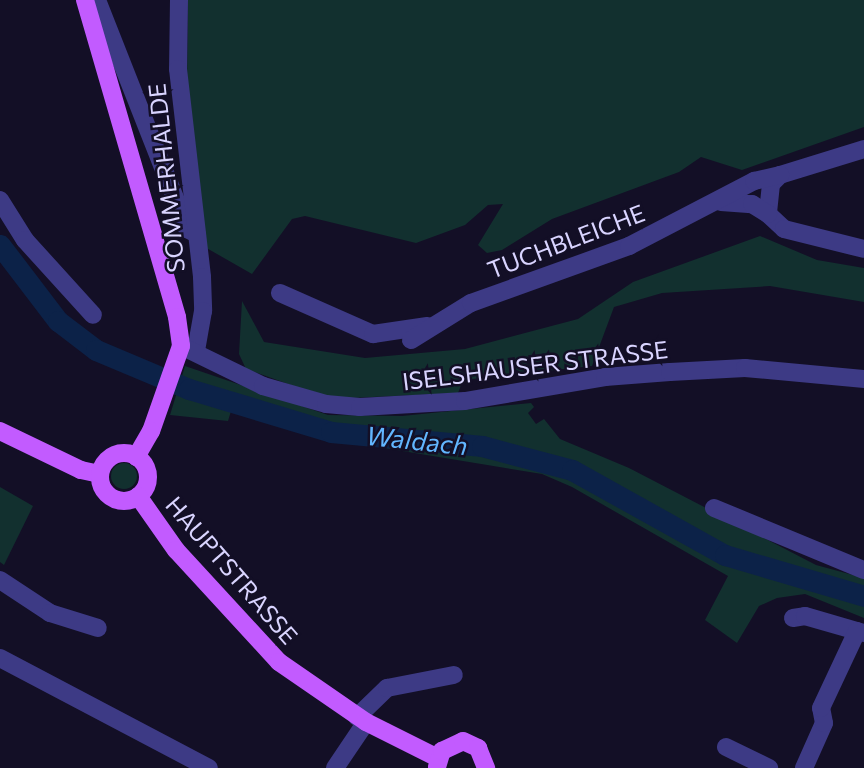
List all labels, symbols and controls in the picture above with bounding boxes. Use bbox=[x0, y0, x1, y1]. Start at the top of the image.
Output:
street label: SOMMERHALDE bbox=[142, 82, 190, 274]
street label: TUCHBLEICHE bbox=[483, 198, 649, 284]
street label: ISELSHAUSER STRASSE bbox=[401, 334, 669, 396]
water label: Waldach bbox=[365, 419, 469, 461]
street label: HAUPTSTRASSE bbox=[160, 490, 304, 650]

